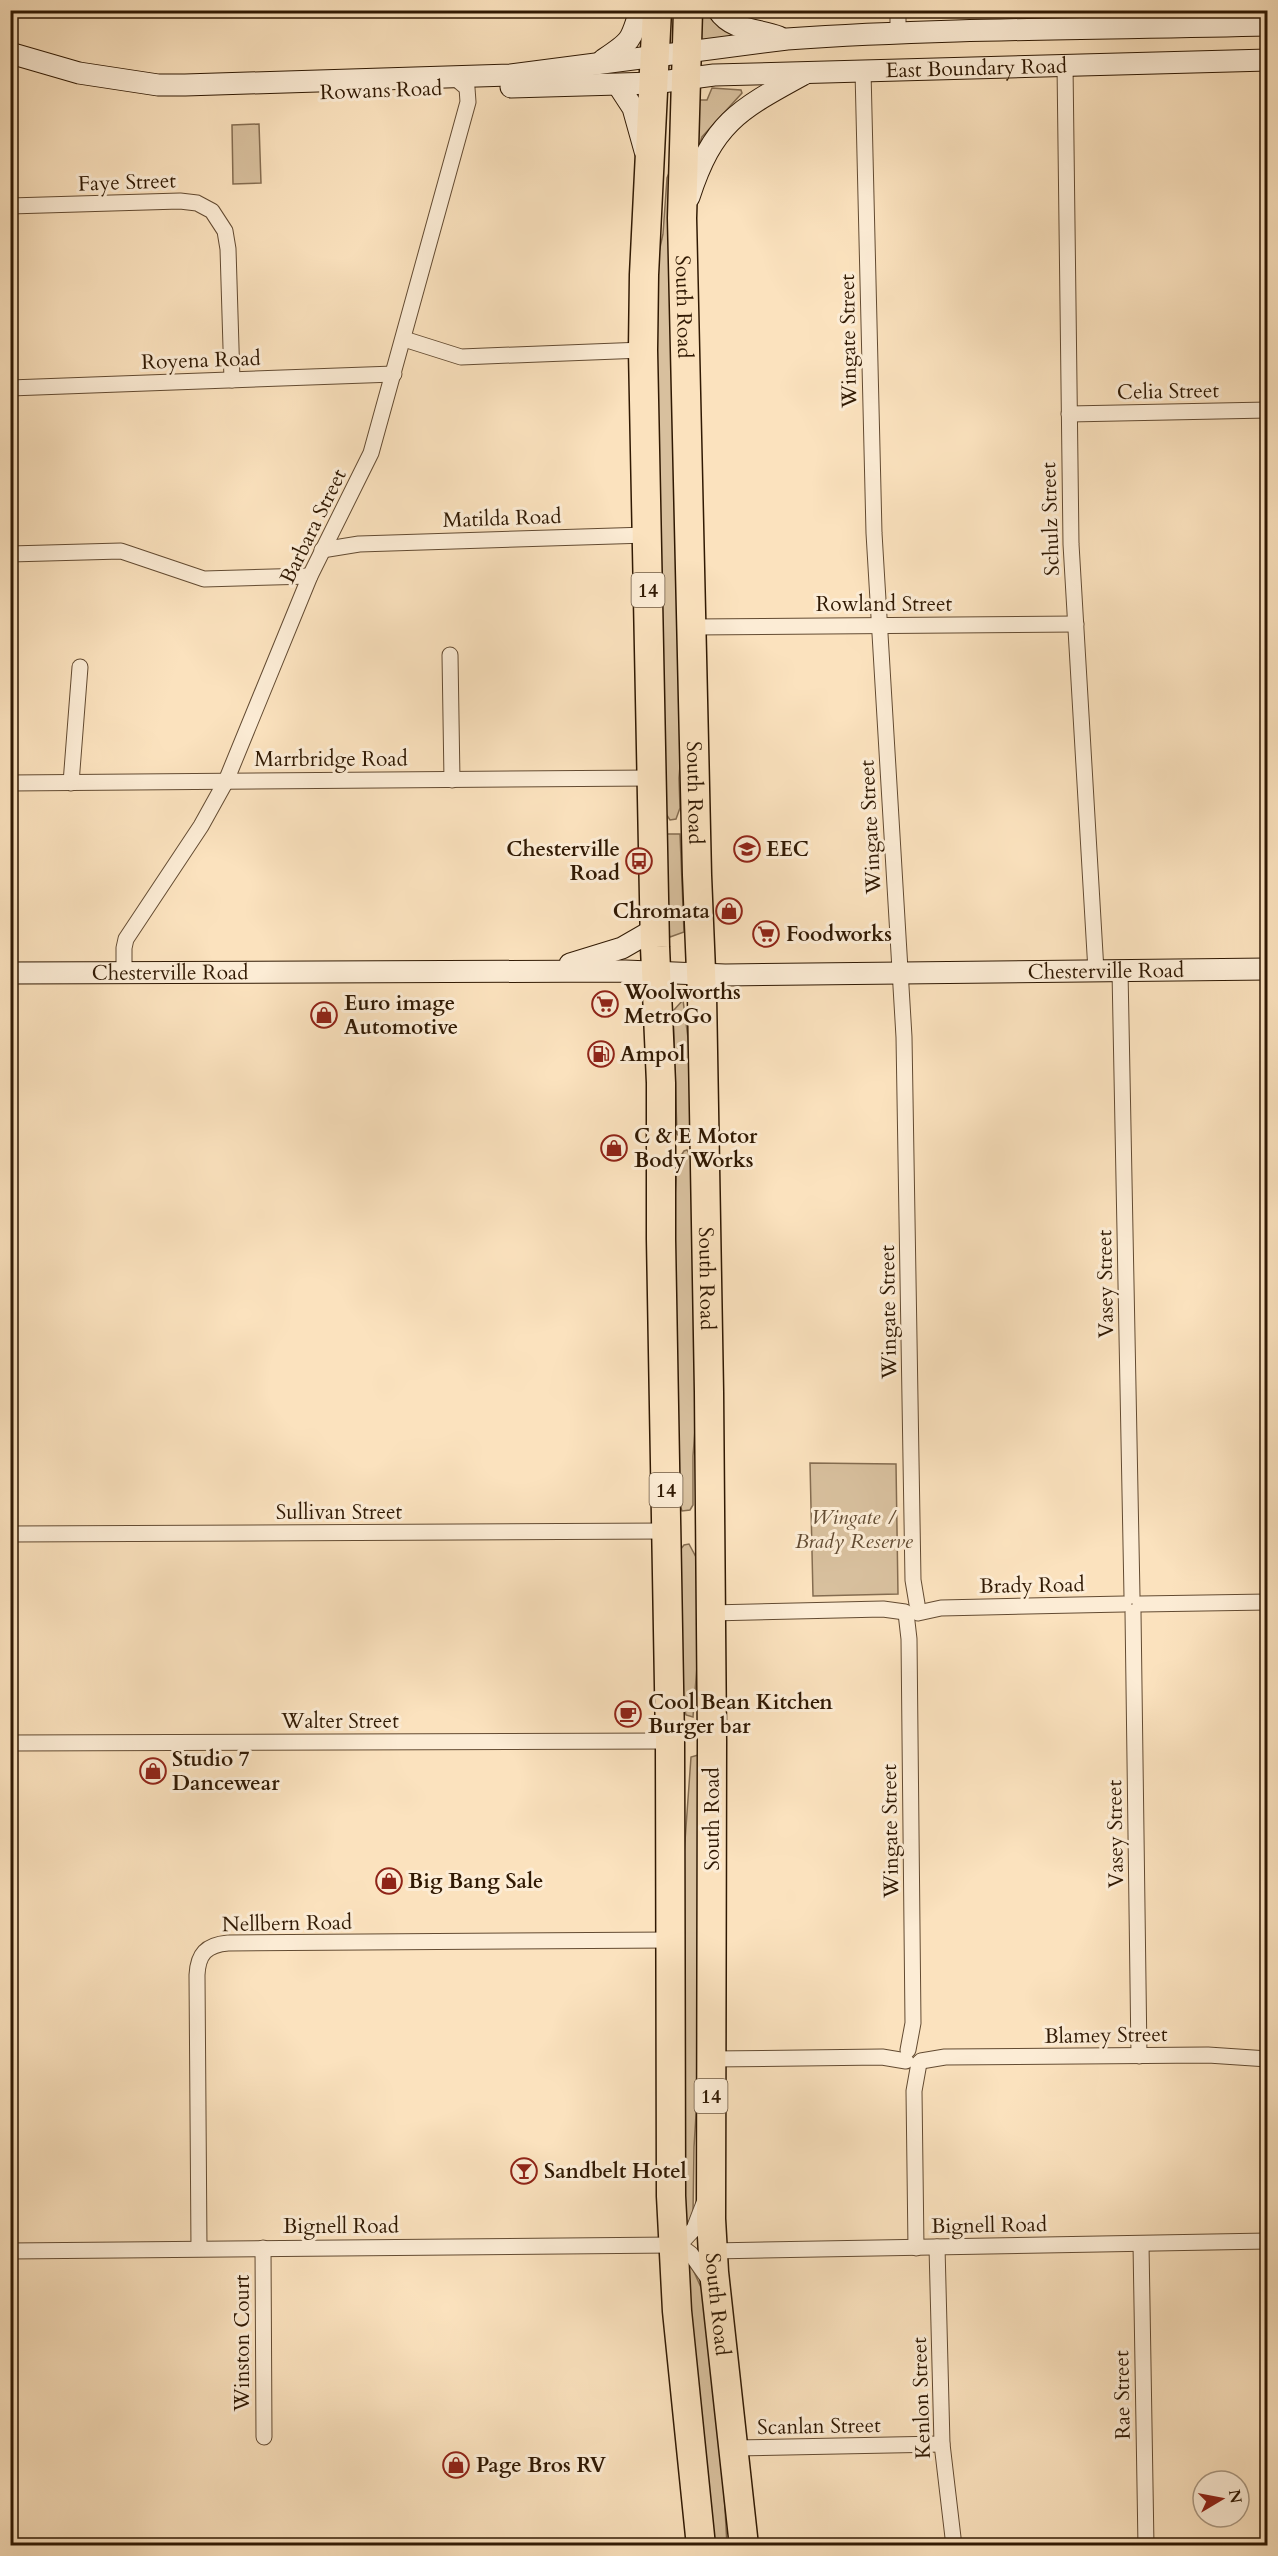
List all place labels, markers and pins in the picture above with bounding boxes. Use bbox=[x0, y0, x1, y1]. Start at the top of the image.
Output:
school or university icon: EEC bbox=[732, 834, 762, 864]
place label: Chesterville Road bbox=[506, 835, 620, 888]
place label: EEC bbox=[766, 835, 809, 864]
bus stop icon: Chesterville Road bbox=[624, 846, 654, 876]
shop icon: Chromata bbox=[714, 896, 744, 926]
place label: Chromata bbox=[613, 897, 711, 926]
supermarket icon: Foodworks bbox=[751, 919, 781, 949]
place label: Foodworks bbox=[786, 920, 892, 949]
place label: Woolworths MetroGo bbox=[623, 978, 741, 1031]
place label: Euro image Automotive bbox=[344, 989, 458, 1042]
supermarket icon: Woolworths MetroGo bbox=[590, 989, 620, 1019]
shop icon: Euro image Automotive bbox=[309, 1000, 339, 1030]
fuel station icon: Ampol bbox=[586, 1039, 616, 1069]
place label: Ampol bbox=[620, 1040, 685, 1069]
place label: C & E Motor Body Works bbox=[634, 1122, 758, 1175]
shop icon: C & E Motor Body Works bbox=[599, 1133, 629, 1163]
place label: Cool Bean Kitchen Burger bar bbox=[648, 1688, 833, 1741]
cafe icon: Cool Bean Kitchen Burger bar bbox=[613, 1699, 643, 1729]
place label: Studio 7 Dancewear bbox=[172, 1745, 280, 1798]
shop icon: Studio 7 Dancewear bbox=[138, 1756, 168, 1786]
shop icon: Big Bang Sale bbox=[374, 1866, 404, 1896]
place label: Big Bang Sale bbox=[408, 1867, 543, 1896]
bar icon: Sandbelt Hotel bbox=[509, 2156, 539, 2186]
place label: Sandbelt Hotel bbox=[544, 2157, 687, 2186]
shop icon: Page Bros RV bbox=[441, 2450, 471, 2480]
place label: Page Bros RV bbox=[476, 2451, 607, 2480]

